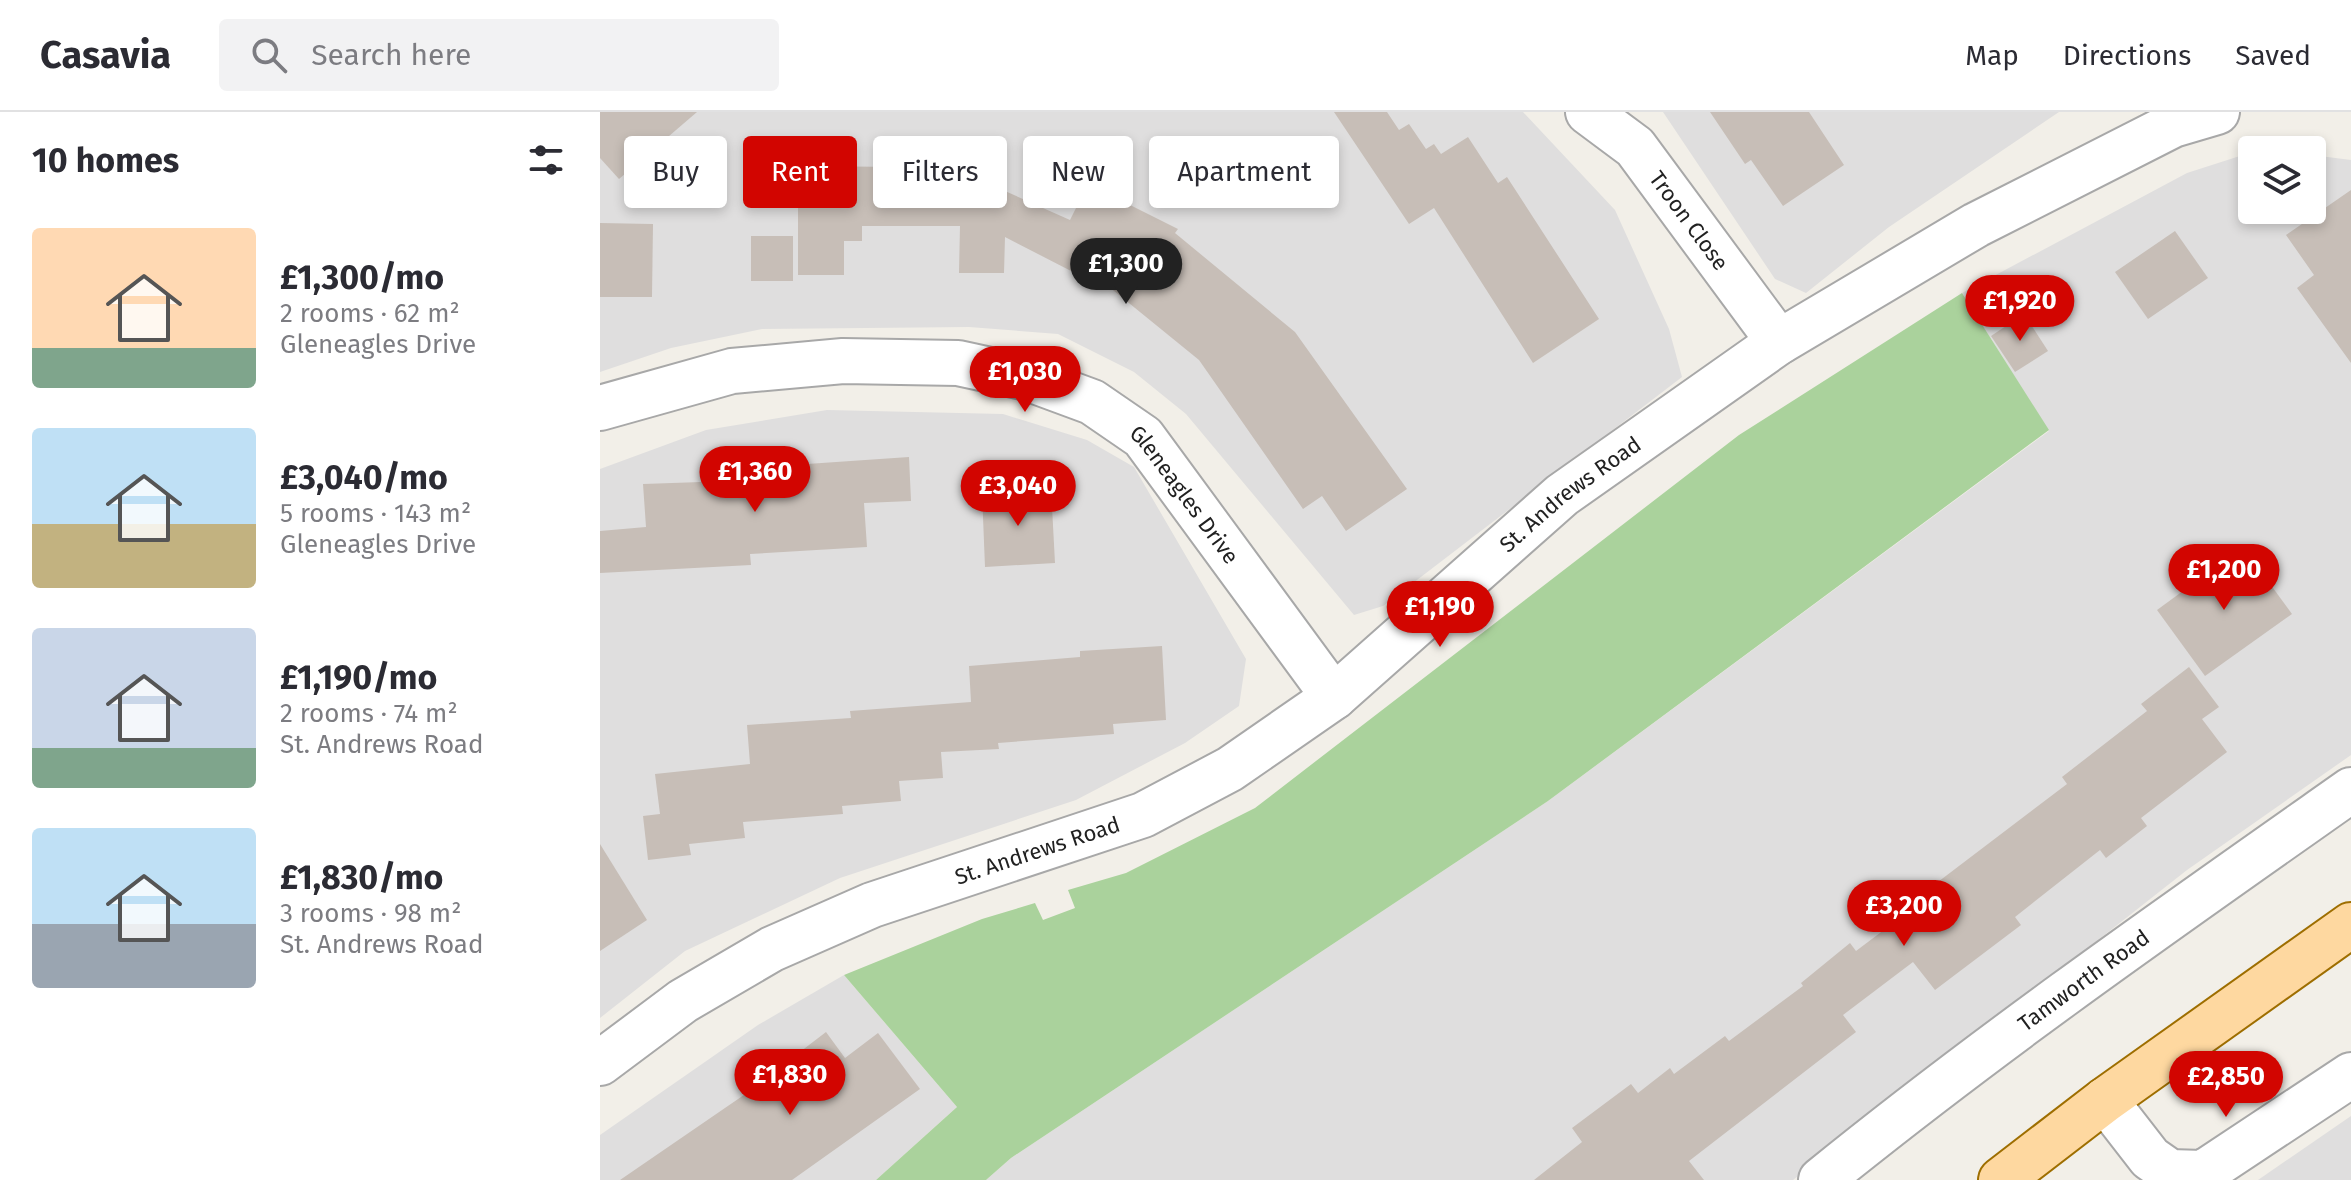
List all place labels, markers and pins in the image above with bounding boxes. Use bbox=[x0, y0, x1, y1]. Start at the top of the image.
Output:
pin: £1,300 bbox=[1061, 238, 1191, 306]
pin: £1,920 bbox=[1955, 275, 2085, 343]
pin: £1,030 bbox=[960, 346, 1090, 414]
pin: £1,360 bbox=[690, 446, 820, 514]
pin: £3,040 bbox=[953, 460, 1083, 528]
pin: £1,200 bbox=[2159, 544, 2289, 612]
pin: £1,190 bbox=[1375, 581, 1505, 649]
pin: £3,200 bbox=[1839, 880, 1969, 948]
pin: £1,830 bbox=[725, 1049, 855, 1117]
pin: £2,850 bbox=[2161, 1051, 2291, 1119]

